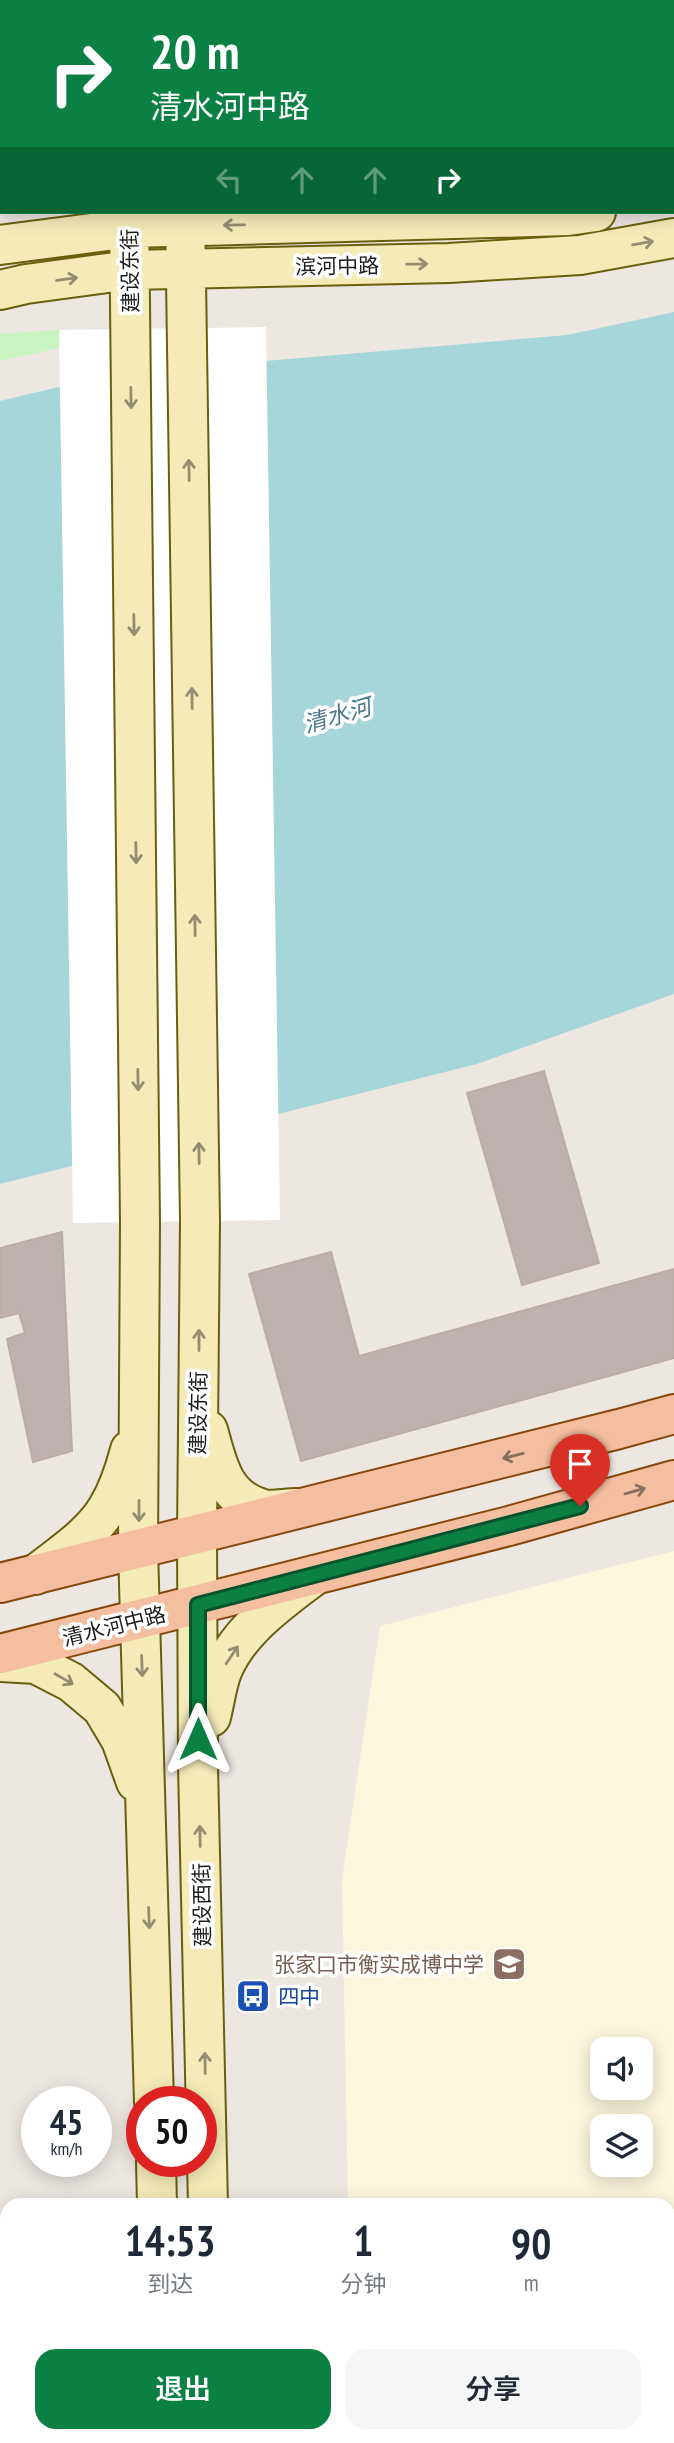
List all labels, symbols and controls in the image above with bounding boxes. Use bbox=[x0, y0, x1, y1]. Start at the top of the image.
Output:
text: 20 m bbox=[150, 19, 239, 83]
icon: right bbox=[35, 28, 126, 119]
text: 清水河中路 bbox=[150, 85, 310, 127]
icon: left bbox=[210, 161, 248, 199]
icon: ahead bbox=[283, 161, 321, 199]
icon: ahead bbox=[356, 161, 394, 199]
icon: right bbox=[429, 161, 467, 199]
one-way arrow bbox=[223, 218, 246, 231]
street label: 建设东街 bbox=[116, 229, 144, 313]
one-way arrow bbox=[631, 236, 654, 250]
street label: 滨河中路 bbox=[295, 252, 379, 280]
one-way arrow bbox=[405, 257, 428, 271]
one-way arrow bbox=[55, 272, 78, 285]
one-way arrow bbox=[124, 386, 138, 409]
one-way arrow bbox=[182, 459, 196, 482]
one-way arrow bbox=[127, 613, 140, 636]
one-way arrow bbox=[185, 687, 199, 710]
water label: 清水河 bbox=[300, 690, 378, 738]
one-way arrow bbox=[129, 841, 143, 864]
one-way arrow bbox=[189, 914, 202, 937]
one-way arrow bbox=[131, 1068, 145, 1091]
one-way arrow bbox=[192, 1142, 205, 1165]
one-way arrow bbox=[192, 1329, 206, 1352]
street label: 建设东街 bbox=[184, 1371, 212, 1455]
pin bbox=[550, 1434, 610, 1506]
icon: arrive bbox=[561, 1445, 599, 1483]
one-way arrow bbox=[502, 1450, 525, 1463]
one-way arrow bbox=[624, 1483, 646, 1496]
one-way arrow bbox=[132, 1499, 146, 1522]
street label: 清水河中路 bbox=[60, 1600, 168, 1652]
one-way arrow bbox=[225, 1646, 239, 1665]
one-way arrow bbox=[135, 1654, 148, 1677]
one-way arrow bbox=[54, 1672, 74, 1686]
position arrow bbox=[161, 1702, 235, 1776]
one-way arrow bbox=[193, 1825, 207, 1848]
street label: 建设西街 bbox=[188, 1863, 216, 1947]
one-way arrow bbox=[142, 1906, 156, 1929]
school or university icon: 张家口市衡实成博中学 bbox=[490, 1945, 528, 1983]
place label: 张家口市衡实成博中学 bbox=[274, 1951, 484, 1978]
bus stop icon: 四中 bbox=[234, 1977, 272, 2015]
place label: 四中 bbox=[278, 1983, 320, 2010]
map controls bbox=[590, 2037, 653, 2177]
button: sound bbox=[590, 2037, 653, 2100]
one-way arrow bbox=[198, 2052, 212, 2075]
speed limit sign: 50 bbox=[126, 2086, 217, 2177]
text: 45 bbox=[50, 2099, 83, 2145]
button: layers bbox=[590, 2114, 653, 2177]
text: km/h bbox=[51, 2137, 82, 2160]
text: 14:53 bbox=[125, 2213, 216, 2268]
text: 1 bbox=[353, 2213, 373, 2268]
text: 90 bbox=[511, 2216, 551, 2271]
text: m bbox=[524, 2268, 539, 2297]
text: 到达 bbox=[147, 2269, 193, 2298]
text: 分钟 bbox=[340, 2269, 386, 2298]
button: 退出 bbox=[35, 2349, 331, 2429]
button: 分享 bbox=[345, 2349, 641, 2429]

